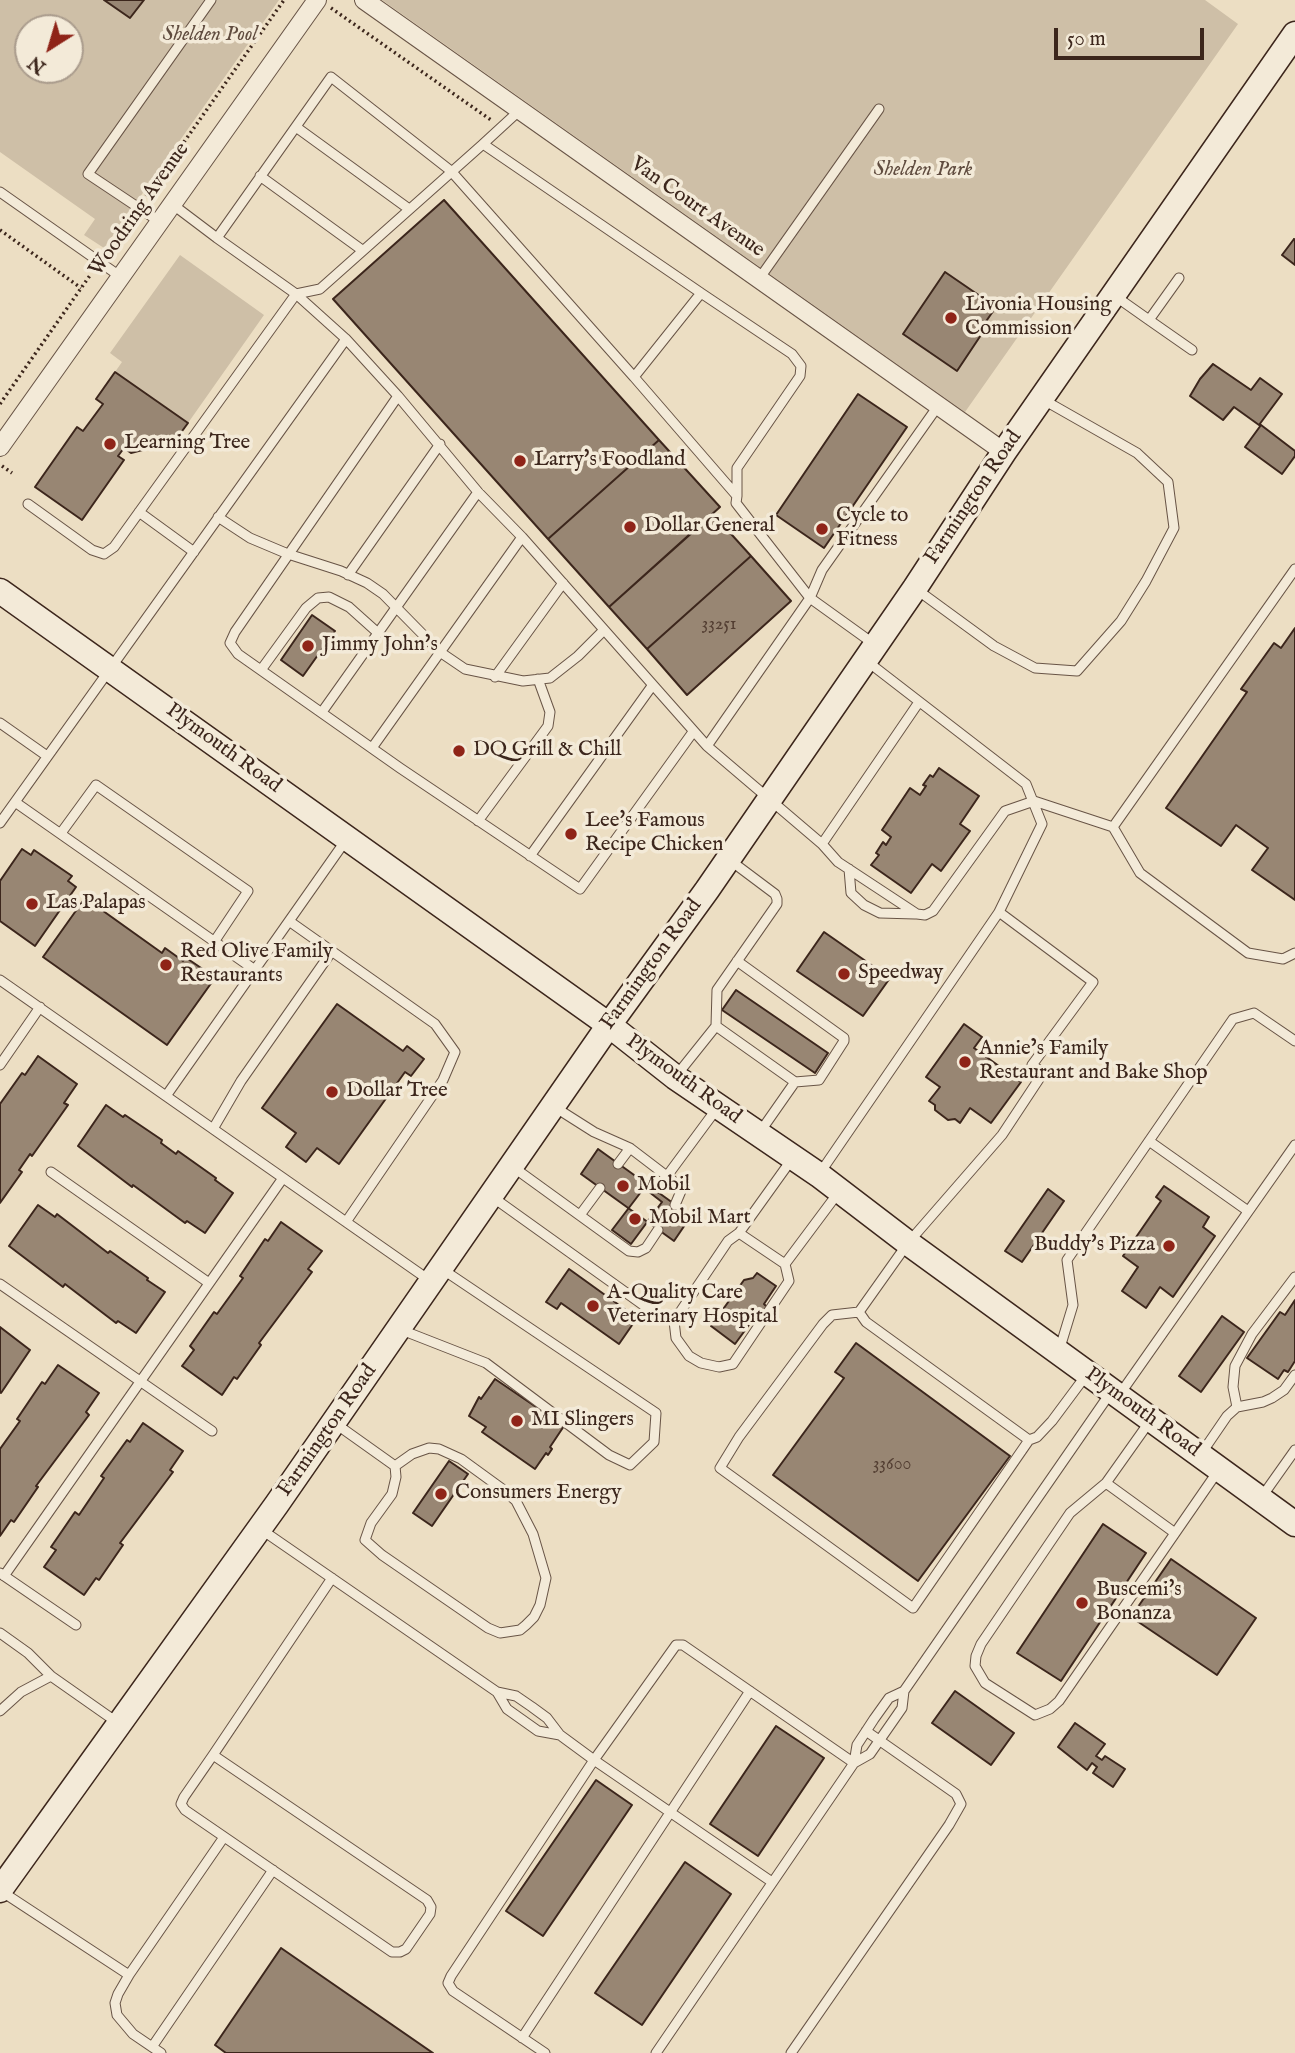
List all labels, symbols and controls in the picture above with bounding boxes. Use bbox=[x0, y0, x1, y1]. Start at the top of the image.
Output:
north arrow bbox=[14, 14, 84, 84]
scale bar bbox=[1057, 14, 1208, 58]
park label: Shelden Pool bbox=[163, 23, 257, 49]
text: 50 m bbox=[1067, 26, 1106, 53]
text: N bbox=[24, 50, 51, 79]
street label: Woodring Avenue bbox=[85, 138, 195, 282]
street label: Van Court Avenue bbox=[625, 152, 769, 264]
park label: Shelden Park bbox=[873, 158, 973, 184]
place label: Livonia Housing Commission bbox=[965, 293, 1112, 343]
marker: Livonia Housing Commission bbox=[943, 310, 959, 326]
street label: Farmington Road bbox=[920, 426, 1028, 570]
place label: Learning Tree bbox=[124, 431, 250, 457]
marker: Learning Tree bbox=[102, 436, 118, 452]
place label: Larry's Foodland bbox=[534, 448, 686, 474]
marker: Larry's Foodland bbox=[512, 453, 528, 469]
place label: Cycle to Fitness bbox=[836, 504, 908, 554]
place label: Dollar General bbox=[644, 514, 775, 540]
marker: Dollar General bbox=[622, 519, 638, 535]
marker: Cycle to Fitness bbox=[814, 521, 830, 537]
house number: 33251 bbox=[701, 614, 737, 636]
place label: Jimmy John's bbox=[322, 633, 438, 659]
marker: Jimmy John's bbox=[300, 638, 316, 654]
street label: Plymouth Road bbox=[160, 699, 286, 799]
place label: DQ Grill & Chill bbox=[473, 738, 621, 764]
marker: DQ Grill & Chill bbox=[451, 743, 467, 759]
place label: Lee's Famous Recipe Chicken bbox=[585, 809, 723, 859]
marker: Lee's Famous Recipe Chicken bbox=[563, 826, 579, 842]
place label: Las Palapas bbox=[46, 891, 146, 917]
street label: Farmington Road bbox=[596, 895, 708, 1035]
marker: Las Palapas bbox=[24, 896, 40, 912]
place label: Red Olive Family Restaurants bbox=[180, 940, 333, 990]
marker: Red Olive Family Restaurants bbox=[158, 957, 174, 973]
place label: Speedway bbox=[858, 961, 943, 987]
marker: Speedway bbox=[836, 966, 852, 982]
street label: Plymouth Road bbox=[620, 1030, 746, 1130]
place label: Annie’s Family Restaurant and Bake Shop bbox=[979, 1037, 1208, 1087]
marker: Annie’s Family Restaurant and Bake Shop bbox=[957, 1054, 973, 1070]
place label: Dollar Tree bbox=[346, 1079, 448, 1105]
marker: Dollar Tree bbox=[324, 1084, 340, 1100]
place label: Mobil bbox=[637, 1173, 690, 1199]
marker: Mobil bbox=[615, 1178, 631, 1194]
place label: Mobil Mart bbox=[649, 1206, 751, 1232]
marker: Mobil Mart bbox=[627, 1211, 643, 1227]
place label: Buddy's Pizza bbox=[1034, 1233, 1155, 1259]
marker: Buddy's Pizza bbox=[1161, 1238, 1177, 1254]
place label: A-Quality Care Veterinary Hospital bbox=[607, 1281, 778, 1331]
marker: A-Quality Care Veterinary Hospital bbox=[585, 1298, 601, 1314]
street label: Farmington Road bbox=[273, 1360, 383, 1502]
street label: Plymouth Road bbox=[1079, 1363, 1205, 1463]
place label: MI Slingers bbox=[531, 1408, 634, 1434]
marker: MI Slingers bbox=[509, 1413, 525, 1429]
house number: 33600 bbox=[873, 1454, 911, 1476]
place label: Consumers Energy bbox=[455, 1481, 622, 1507]
marker: Consumers Energy bbox=[433, 1486, 449, 1502]
place label: Buscemi's Bonanza bbox=[1096, 1578, 1182, 1628]
marker: Buscemi's Bonanza bbox=[1074, 1595, 1090, 1611]

